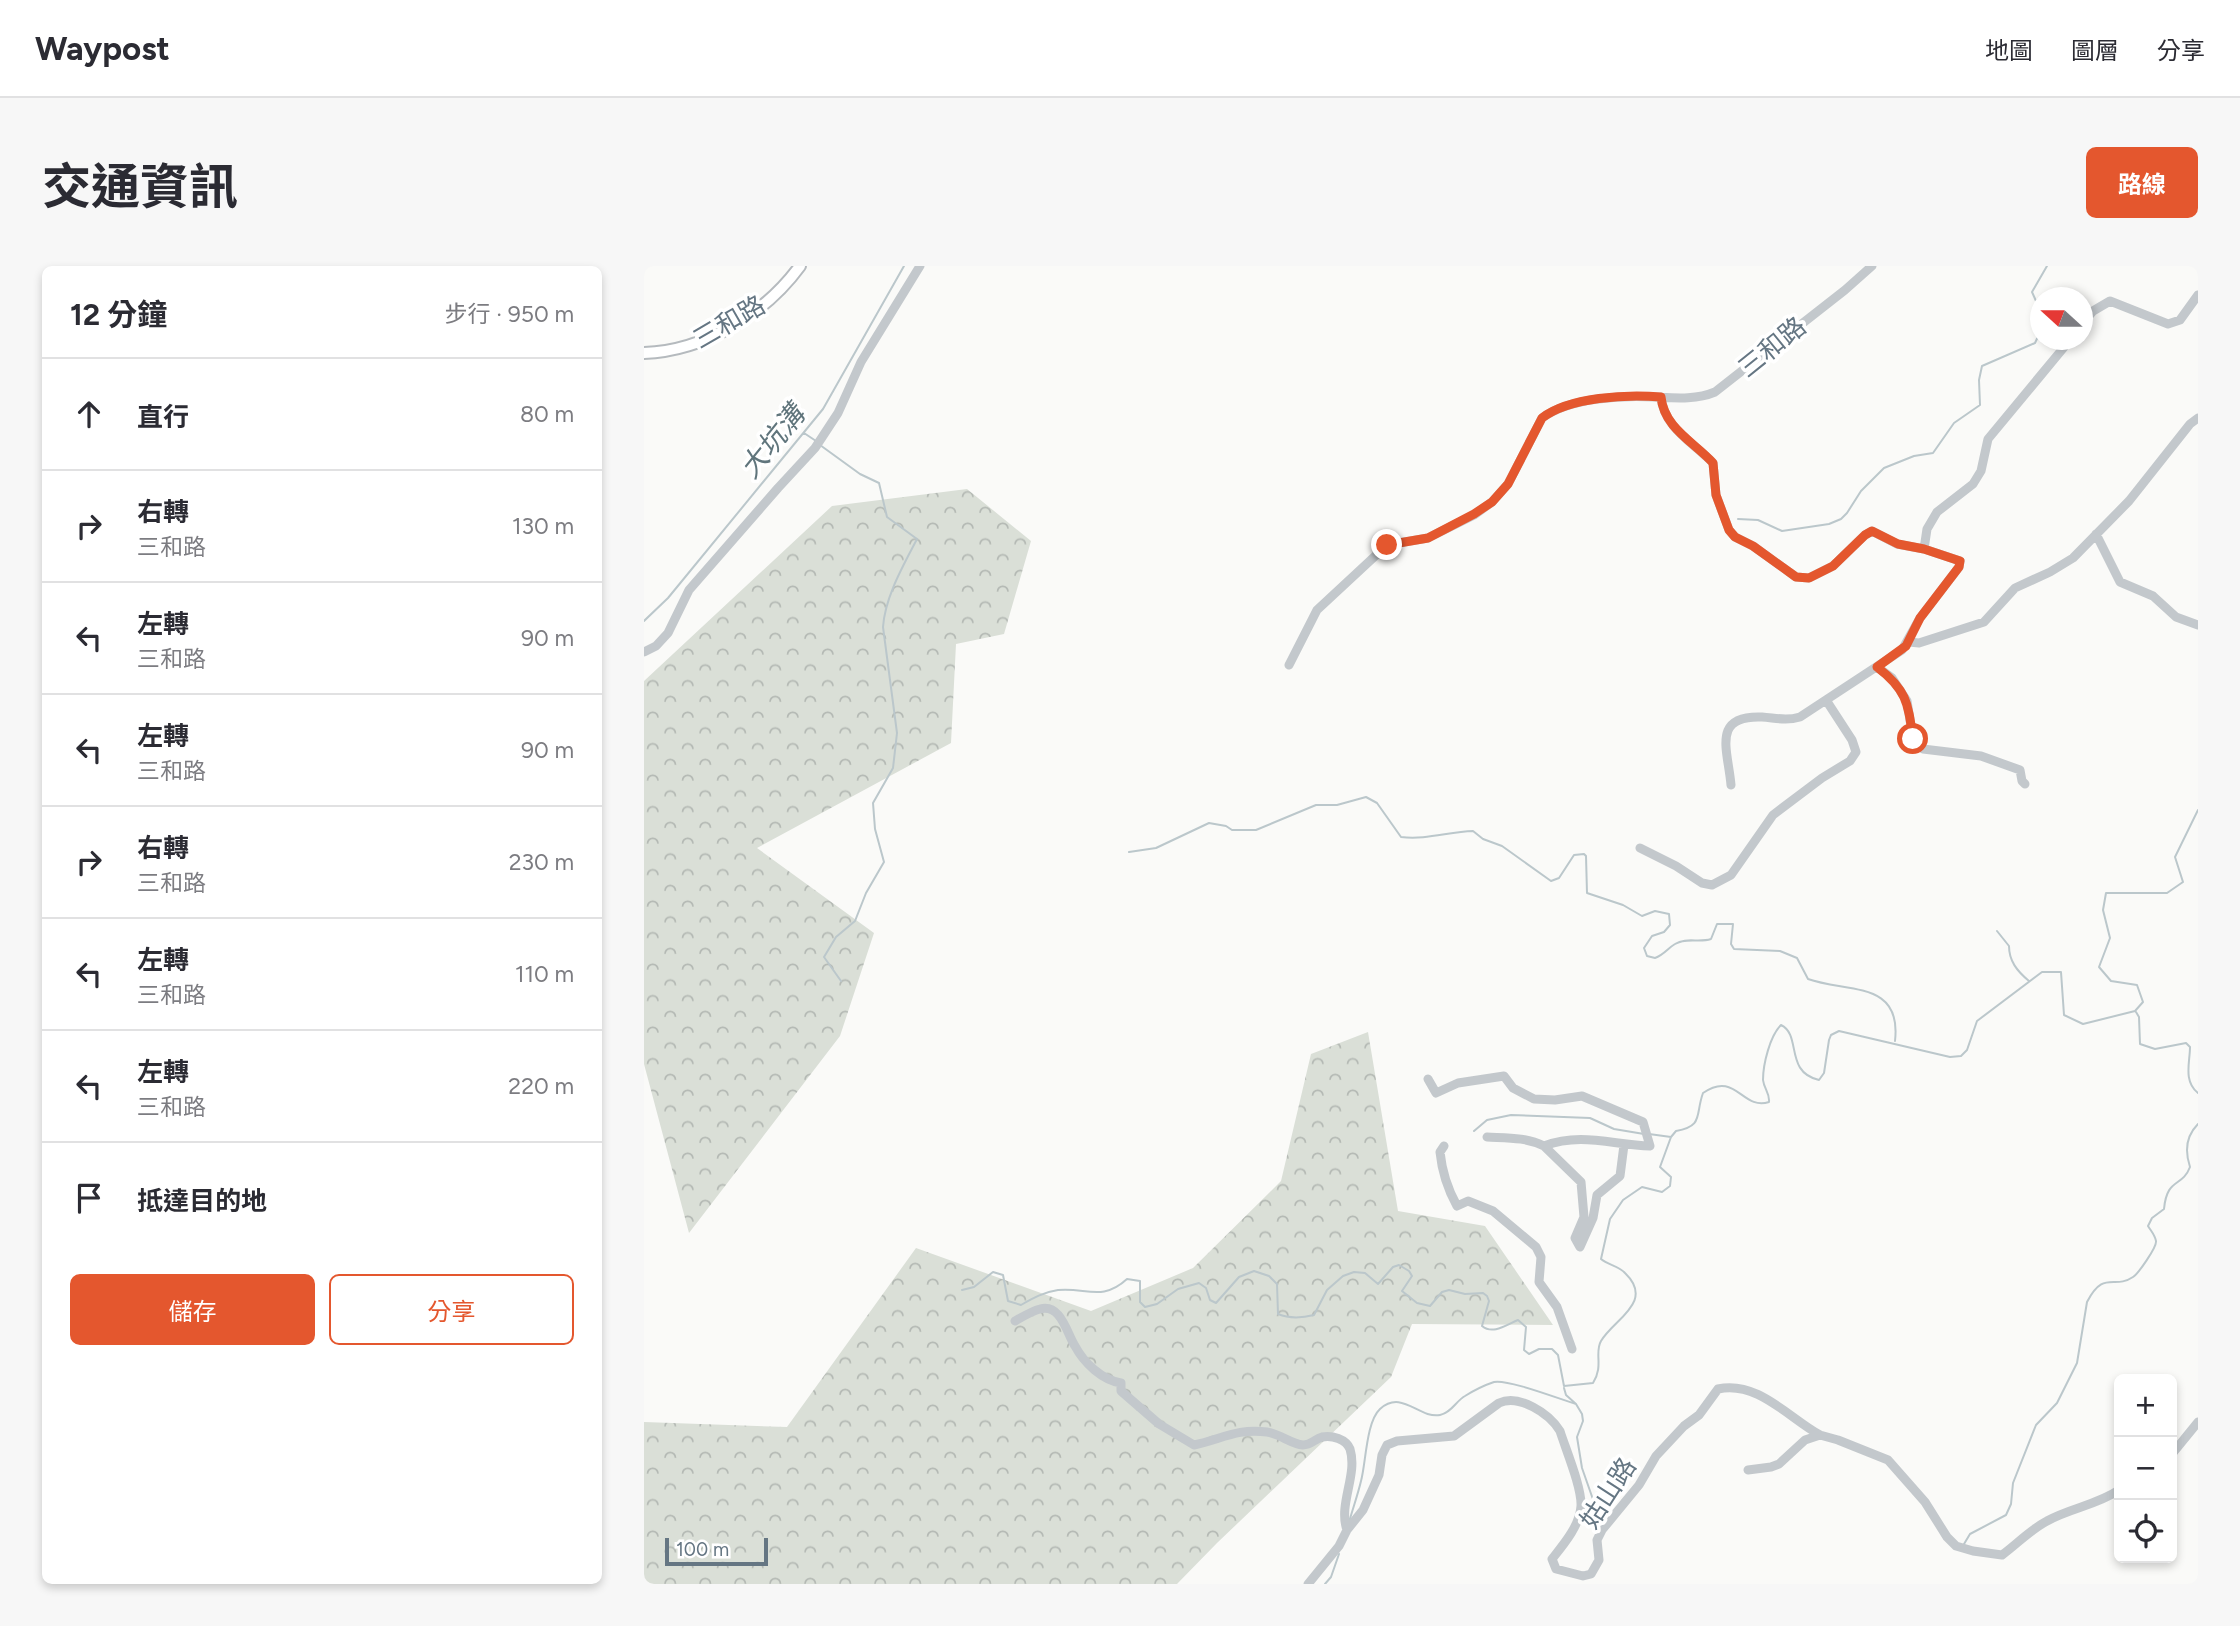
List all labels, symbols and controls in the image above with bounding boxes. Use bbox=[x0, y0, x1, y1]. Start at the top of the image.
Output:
text: Waypost bbox=[35, 29, 170, 68]
text: 地圖 bbox=[1985, 36, 2033, 65]
text: 圖層 bbox=[2071, 36, 2119, 65]
text: 分享 bbox=[2157, 36, 2205, 65]
button: 路線 bbox=[2086, 147, 2198, 218]
text: 交通資訊 bbox=[42, 157, 238, 216]
north arrow bbox=[2030, 287, 2093, 350]
street label: 三和路 bbox=[687, 289, 771, 355]
text: 12 分鐘 bbox=[70, 296, 167, 333]
text: 步行 · 950 m bbox=[445, 300, 574, 328]
street label: 三和路 bbox=[1732, 310, 1812, 384]
icon: ahead bbox=[70, 395, 108, 433]
water label: 大坑溝 bbox=[732, 395, 814, 484]
text: 80 m bbox=[520, 400, 574, 428]
text: 直行 bbox=[137, 401, 189, 433]
text: 右轉 bbox=[137, 496, 189, 528]
icon: right bbox=[70, 507, 108, 545]
text: 130 m bbox=[512, 512, 574, 540]
route end bbox=[1371, 529, 1402, 560]
text: 三和路 bbox=[137, 533, 206, 561]
text: 左轉 bbox=[137, 608, 189, 640]
icon: left bbox=[70, 619, 108, 657]
text: 90 m bbox=[521, 624, 574, 652]
text: 三和路 bbox=[137, 645, 206, 673]
text: 左轉 bbox=[137, 720, 189, 752]
route start bbox=[1897, 723, 1928, 754]
icon: left bbox=[70, 731, 108, 769]
text: 90 m bbox=[521, 736, 574, 764]
text: 三和路 bbox=[137, 757, 206, 785]
text: 右轉 bbox=[137, 832, 189, 864]
icon: right bbox=[70, 843, 108, 881]
text: 230 m bbox=[509, 848, 574, 876]
text: 三和路 bbox=[137, 869, 206, 897]
text: 左轉 bbox=[137, 944, 189, 976]
icon: left bbox=[70, 955, 108, 993]
text: 110 m bbox=[515, 960, 574, 988]
text: 三和路 bbox=[137, 981, 206, 1009]
text: 左轉 bbox=[137, 1056, 189, 1088]
icon: left bbox=[70, 1067, 108, 1105]
text: 220 m bbox=[508, 1072, 574, 1100]
text: 三和路 bbox=[137, 1093, 206, 1121]
icon: arrive bbox=[70, 1179, 108, 1217]
text: 抵達目的地 bbox=[137, 1185, 267, 1217]
button: 儲存 bbox=[70, 1274, 315, 1345]
button: 分享 bbox=[329, 1274, 574, 1345]
map controls bbox=[2114, 1374, 2177, 1563]
button: + bbox=[2114, 1374, 2177, 1437]
button: − bbox=[2114, 1437, 2177, 1500]
street label: 姑山路 bbox=[1573, 1452, 1643, 1534]
button: locate bbox=[2114, 1500, 2177, 1563]
scale bar bbox=[665, 1535, 768, 1567]
text: 100 m bbox=[676, 1538, 729, 1561]

